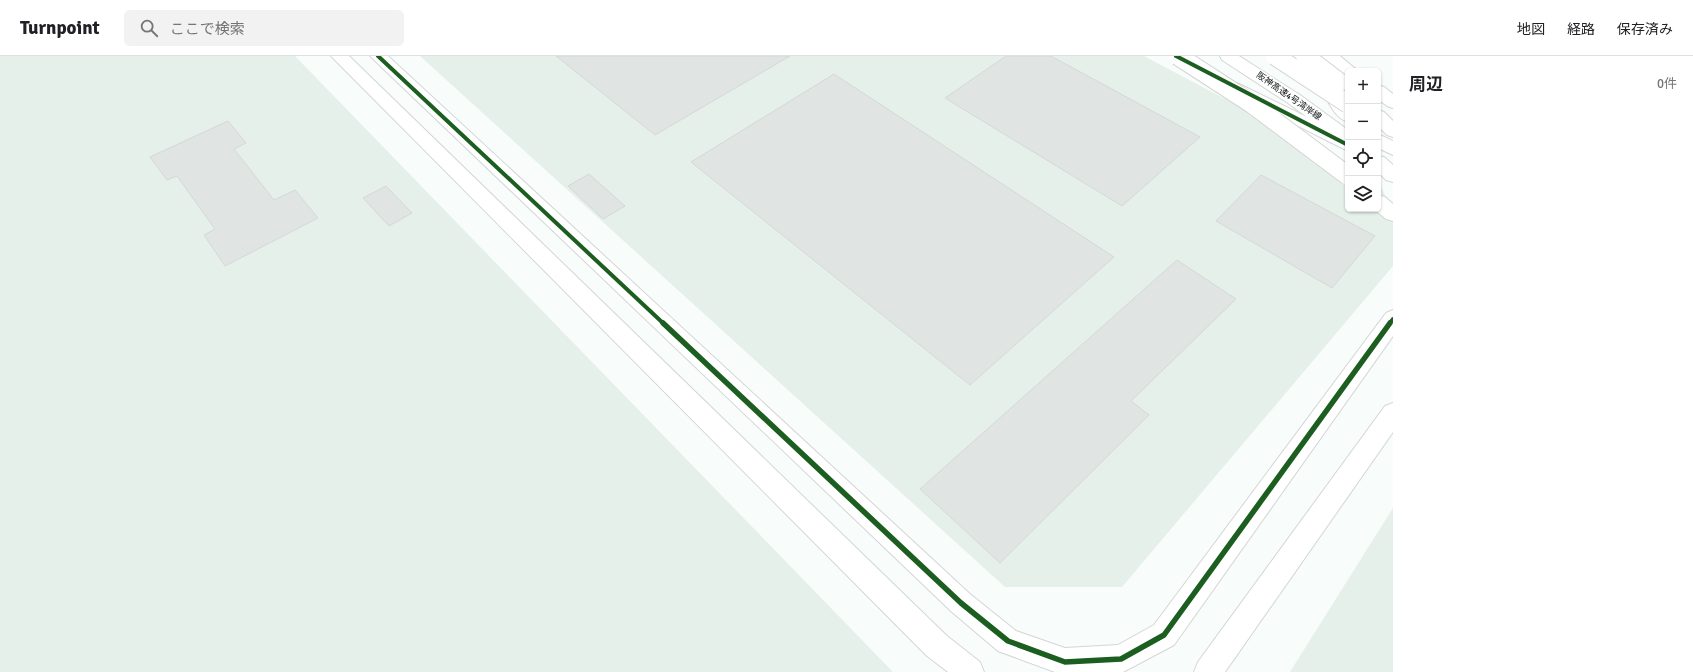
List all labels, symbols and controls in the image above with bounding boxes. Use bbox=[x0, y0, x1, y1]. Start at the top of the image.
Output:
search box bbox=[124, 10, 404, 46]
text: Turnpoint bbox=[20, 16, 100, 40]
icon: search bbox=[138, 17, 160, 39]
text: ここで検索 bbox=[170, 20, 245, 38]
text: 地図 bbox=[1517, 21, 1545, 38]
text: 経路 bbox=[1567, 21, 1595, 38]
text: 保存済み bbox=[1617, 21, 1673, 38]
map controls bbox=[1345, 68, 1381, 212]
button: + bbox=[1345, 68, 1381, 104]
street label: 阪神高速4号湾岸線 bbox=[1254, 70, 1324, 124]
text: 周辺 bbox=[1409, 74, 1443, 95]
text: 0件 bbox=[1657, 76, 1677, 92]
button: − bbox=[1345, 104, 1381, 140]
button: locate bbox=[1345, 140, 1381, 176]
button: layers bbox=[1345, 176, 1381, 212]

